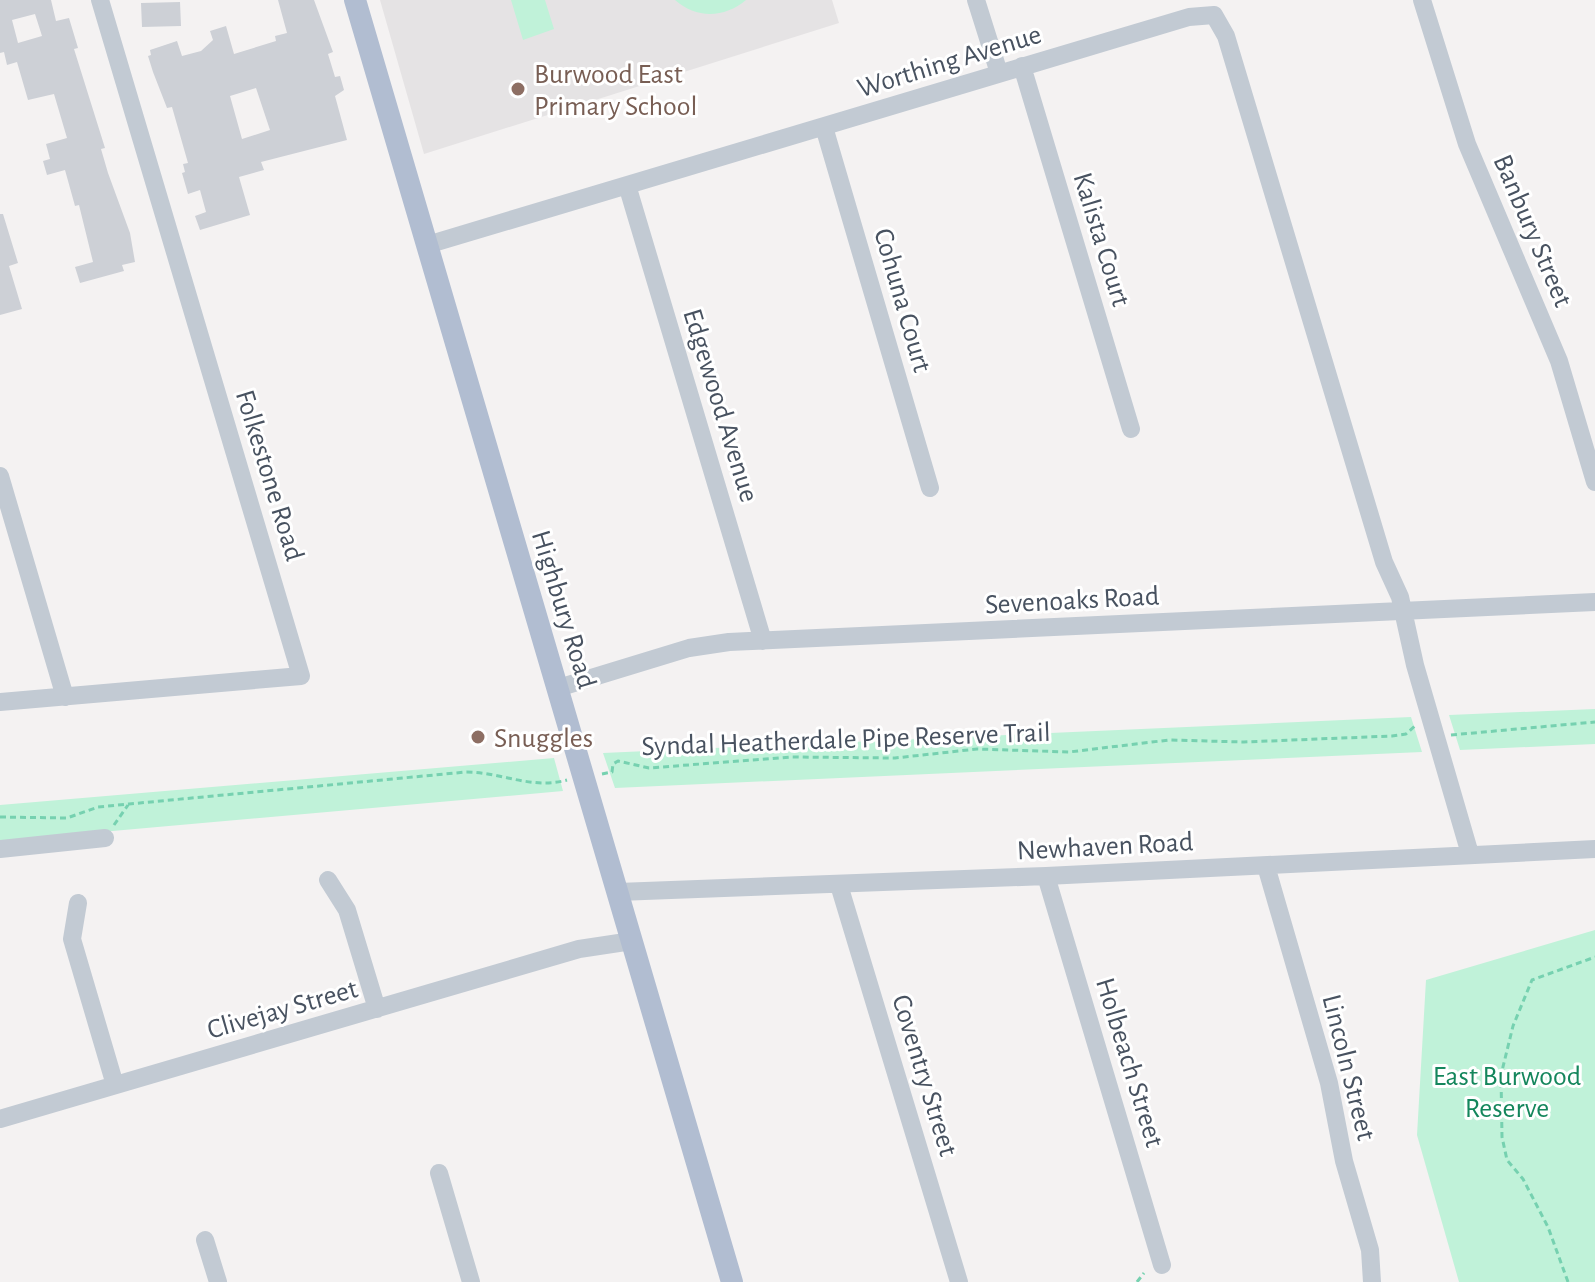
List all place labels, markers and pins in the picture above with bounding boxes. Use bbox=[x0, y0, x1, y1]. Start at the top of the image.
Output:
place label: Burwood East Primary School bbox=[534, 61, 697, 121]
marker: Burwood East Primary School bbox=[509, 80, 527, 98]
place label: Snuggles bbox=[494, 725, 593, 753]
marker: Snuggles bbox=[469, 728, 487, 746]

